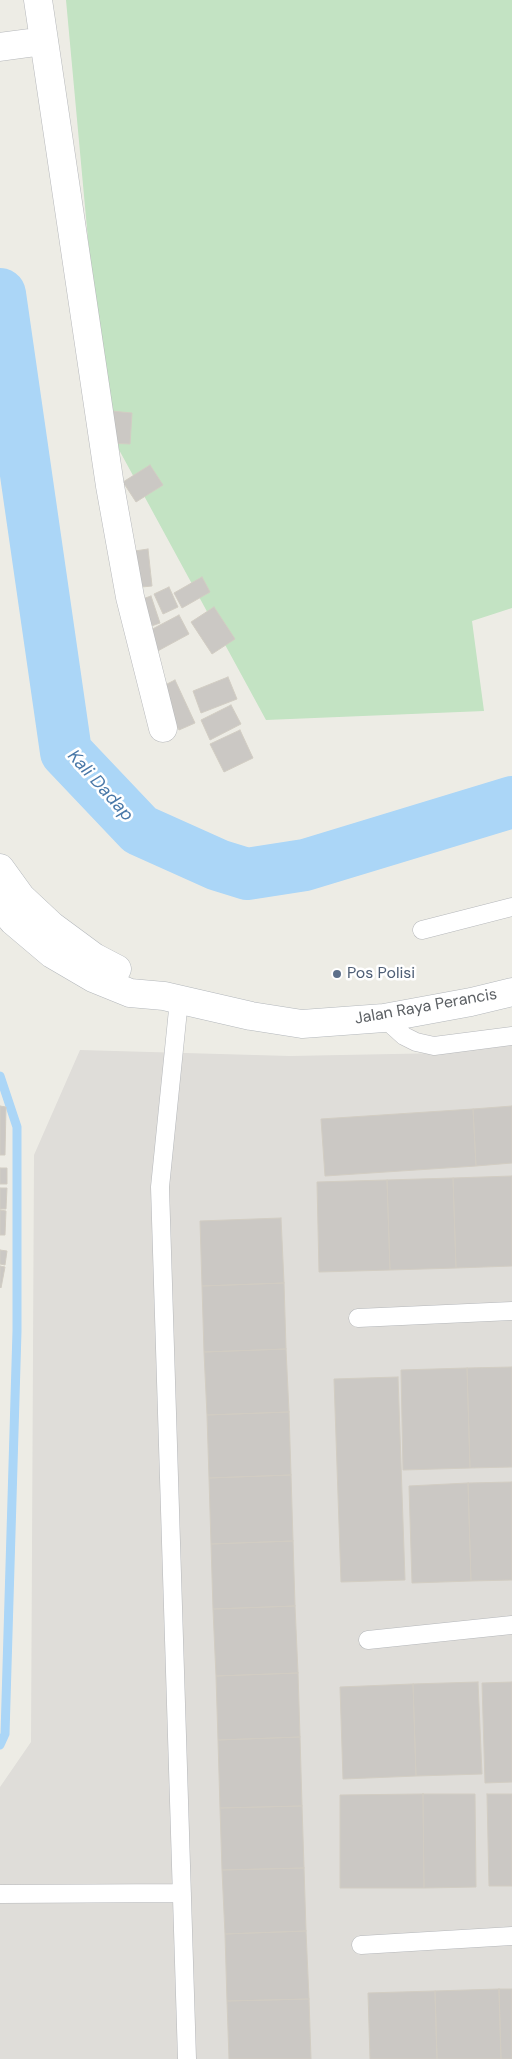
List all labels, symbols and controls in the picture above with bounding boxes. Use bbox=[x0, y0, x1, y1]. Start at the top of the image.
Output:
water label: Kali Dadap bbox=[62, 746, 138, 826]
place label: Pos Polisi bbox=[347, 964, 415, 984]
marker: Pos Polisi bbox=[331, 968, 343, 980]
street label: Jalan Raya Perancis bbox=[353, 985, 499, 1029]

